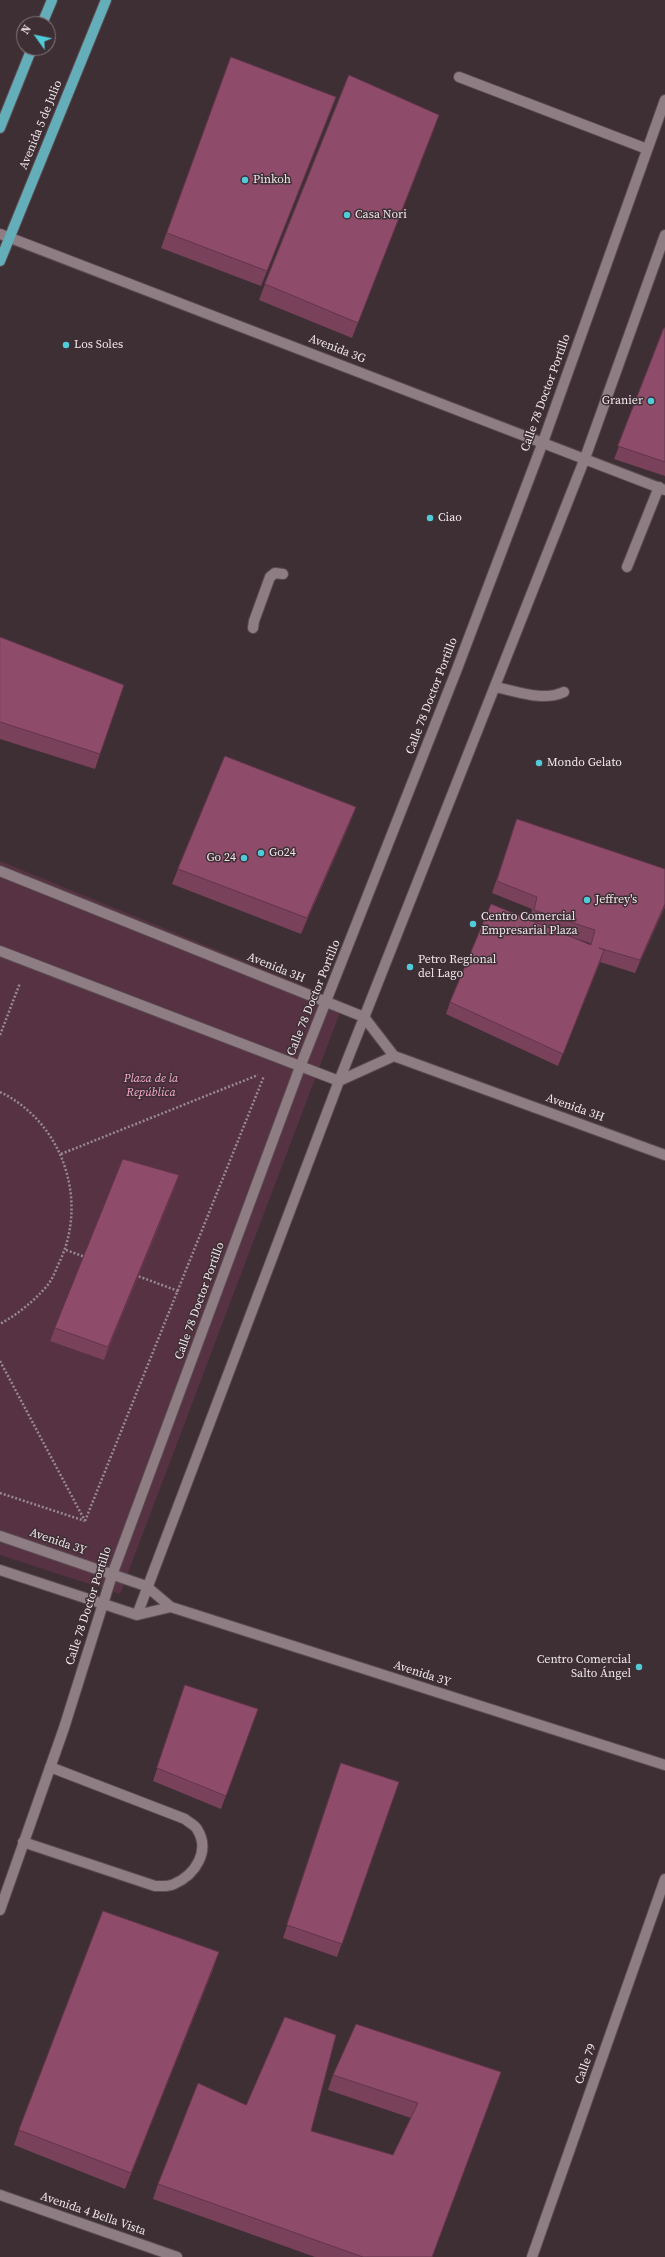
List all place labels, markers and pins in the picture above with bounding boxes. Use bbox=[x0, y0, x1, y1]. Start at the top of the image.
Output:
place label: Pinkoh bbox=[253, 173, 291, 187]
marker: Pinkoh bbox=[240, 175, 250, 185]
place label: Casa Nori bbox=[355, 208, 407, 222]
marker: Casa Nori bbox=[342, 210, 352, 220]
place label: Los Soles bbox=[74, 338, 123, 352]
marker: Los Soles bbox=[61, 340, 71, 350]
place label: Granier bbox=[602, 394, 643, 408]
marker: Granier bbox=[646, 396, 656, 406]
place label: Ciao bbox=[438, 511, 462, 525]
marker: Ciao bbox=[425, 513, 435, 523]
place label: Mondo Gelato bbox=[547, 756, 622, 770]
marker: Mondo Gelato bbox=[534, 758, 544, 768]
place label: Go24 bbox=[269, 846, 296, 860]
marker: Go24 bbox=[256, 848, 266, 858]
place label: Go 24 bbox=[206, 851, 236, 865]
marker: Go 24 bbox=[239, 853, 249, 863]
place label: Jeffrey's bbox=[595, 893, 637, 907]
marker: Jeffrey's bbox=[582, 895, 592, 905]
place label: Centro Comercial Empresarial Plaza bbox=[481, 910, 578, 938]
marker: Centro Comercial Empresarial Plaza bbox=[468, 919, 478, 929]
place label: Petro Regional del Lago bbox=[418, 953, 496, 981]
marker: Petro Regional del Lago bbox=[405, 962, 415, 972]
place label: Centro Comercial Salto Ángel bbox=[537, 1653, 631, 1681]
marker: Centro Comercial Salto Ángel bbox=[634, 1662, 644, 1672]

